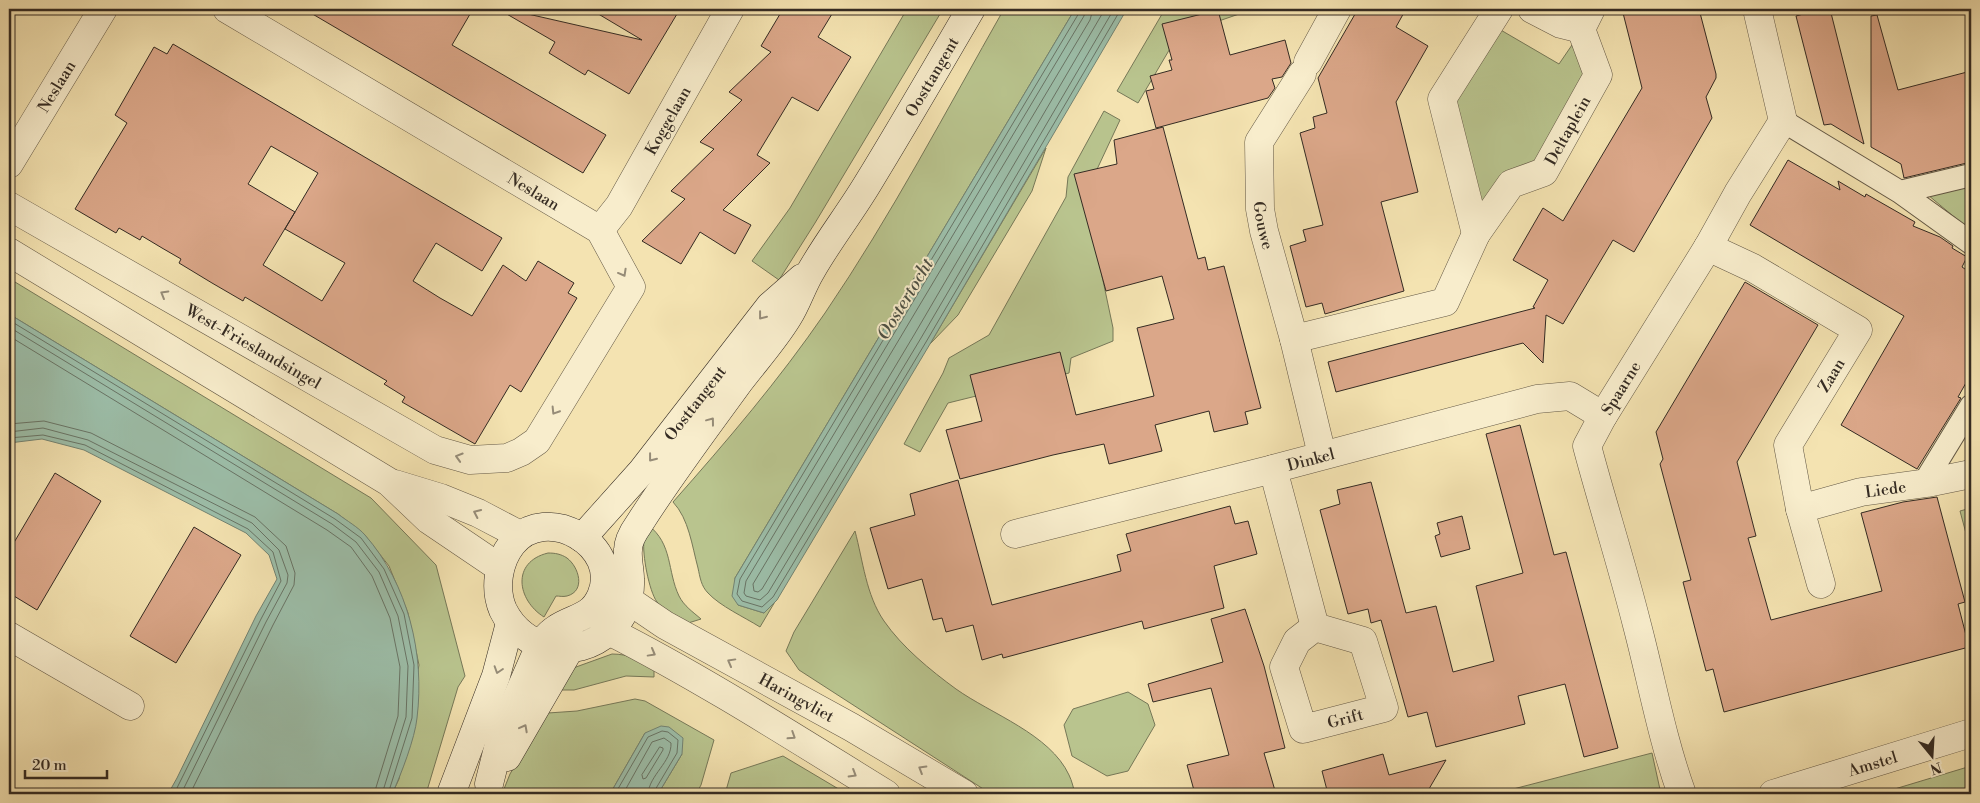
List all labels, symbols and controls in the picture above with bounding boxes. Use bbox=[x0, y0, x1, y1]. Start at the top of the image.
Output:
street label: Oosttangent bbox=[901, 33, 964, 121]
street label: Neslaan bbox=[34, 57, 81, 116]
street label: Koggelaan bbox=[641, 83, 696, 159]
street label: Deltaplein bbox=[1541, 92, 1596, 169]
street label: Neslaan bbox=[504, 169, 564, 215]
street label: Gouwe bbox=[1249, 201, 1278, 252]
water label: Oostertocht bbox=[872, 253, 939, 344]
one-way arrow bbox=[617, 267, 627, 276]
one-way arrow bbox=[160, 290, 169, 300]
street label: West-Frieslandsingel bbox=[181, 300, 325, 394]
one-way arrow bbox=[760, 310, 768, 319]
street label: Zaan bbox=[1814, 354, 1850, 396]
street label: Spaarne bbox=[1597, 358, 1646, 419]
street label: Oosttangent bbox=[660, 362, 731, 445]
one-way arrow bbox=[551, 406, 561, 415]
one-way arrow bbox=[705, 417, 714, 427]
street label: Dinkel bbox=[1285, 444, 1337, 476]
one-way arrow bbox=[455, 452, 464, 462]
one-way arrow bbox=[649, 452, 658, 462]
street label: Liede bbox=[1864, 477, 1907, 502]
one-way arrow bbox=[473, 509, 482, 520]
one-way arrow bbox=[647, 647, 656, 657]
one-way arrow bbox=[728, 658, 737, 668]
one-way arrow bbox=[494, 665, 504, 674]
street label: Haringvliet bbox=[755, 669, 838, 727]
street label: Grift bbox=[1325, 705, 1366, 733]
one-way arrow bbox=[518, 725, 528, 734]
one-way arrow bbox=[787, 730, 796, 739]
north arrow bbox=[1908, 730, 1958, 780]
street label: Amstel bbox=[1845, 747, 1900, 782]
scale bar bbox=[25, 748, 108, 780]
text: 20 m bbox=[32, 756, 67, 775]
text: N bbox=[1928, 757, 1944, 778]
one-way arrow bbox=[919, 766, 928, 776]
one-way arrow bbox=[848, 767, 857, 777]

